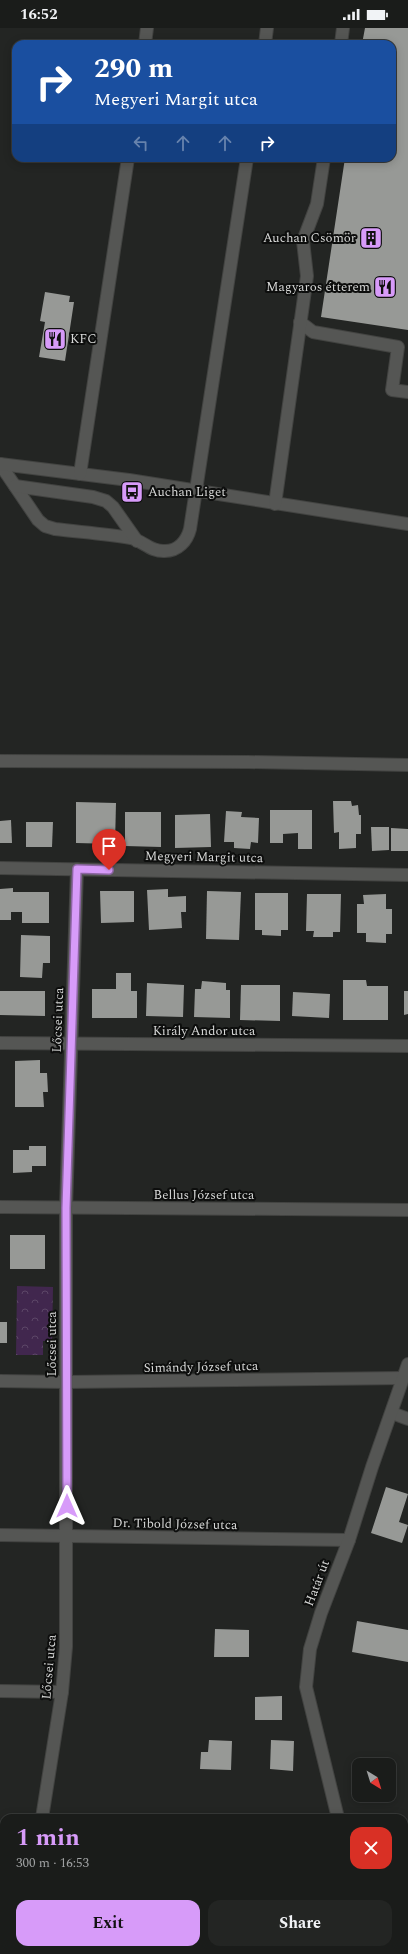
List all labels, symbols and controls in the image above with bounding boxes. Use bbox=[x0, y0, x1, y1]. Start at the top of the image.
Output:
text: 16:52 bbox=[20, 3, 58, 26]
text: 290 m bbox=[94, 47, 173, 90]
icon: right bbox=[28, 56, 80, 108]
text: Megyeri Margit utca bbox=[94, 86, 258, 113]
icon: left bbox=[130, 132, 152, 154]
icon: ahead bbox=[172, 132, 194, 154]
icon: ahead bbox=[214, 132, 236, 154]
icon: right bbox=[256, 132, 278, 154]
building icon: Auchan Csömör bbox=[358, 225, 384, 251]
place label: Auchan Csömör bbox=[263, 228, 356, 248]
restaurant icon: Magyaros étterem bbox=[372, 274, 398, 300]
place label: Magyaros étterem bbox=[266, 277, 370, 297]
restaurant icon: KFC bbox=[42, 326, 68, 352]
place label: KFC bbox=[70, 329, 97, 349]
bus stop icon: Auchan Liget bbox=[119, 479, 145, 505]
place label: Auchan Liget bbox=[148, 482, 226, 502]
pin bbox=[92, 829, 126, 870]
icon: arrive bbox=[98, 835, 120, 857]
street label: Megyeri Margit utca bbox=[145, 846, 264, 868]
street label: Lőcsei utca bbox=[47, 986, 69, 1053]
street label: Király Andor utca bbox=[153, 1021, 256, 1041]
street label: Bellus József utca bbox=[154, 1185, 255, 1205]
street label: Lőcsei utca bbox=[42, 1311, 62, 1377]
street label: Simándy József utca bbox=[143, 1356, 259, 1378]
position arrow bbox=[46, 1485, 88, 1527]
street label: Dr. Tibold József utca bbox=[112, 1513, 238, 1535]
street label: Határ út bbox=[299, 1557, 335, 1609]
street label: Lőcsei utca bbox=[36, 1633, 62, 1700]
north arrow bbox=[352, 1758, 396, 1802]
map controls bbox=[352, 1758, 396, 1802]
text: 1 min bbox=[16, 1820, 80, 1856]
button: close bbox=[350, 1827, 392, 1869]
text: 300 m · 16:53 bbox=[16, 1853, 89, 1873]
button: Exit bbox=[16, 1900, 200, 1946]
button: Share bbox=[208, 1900, 392, 1946]

